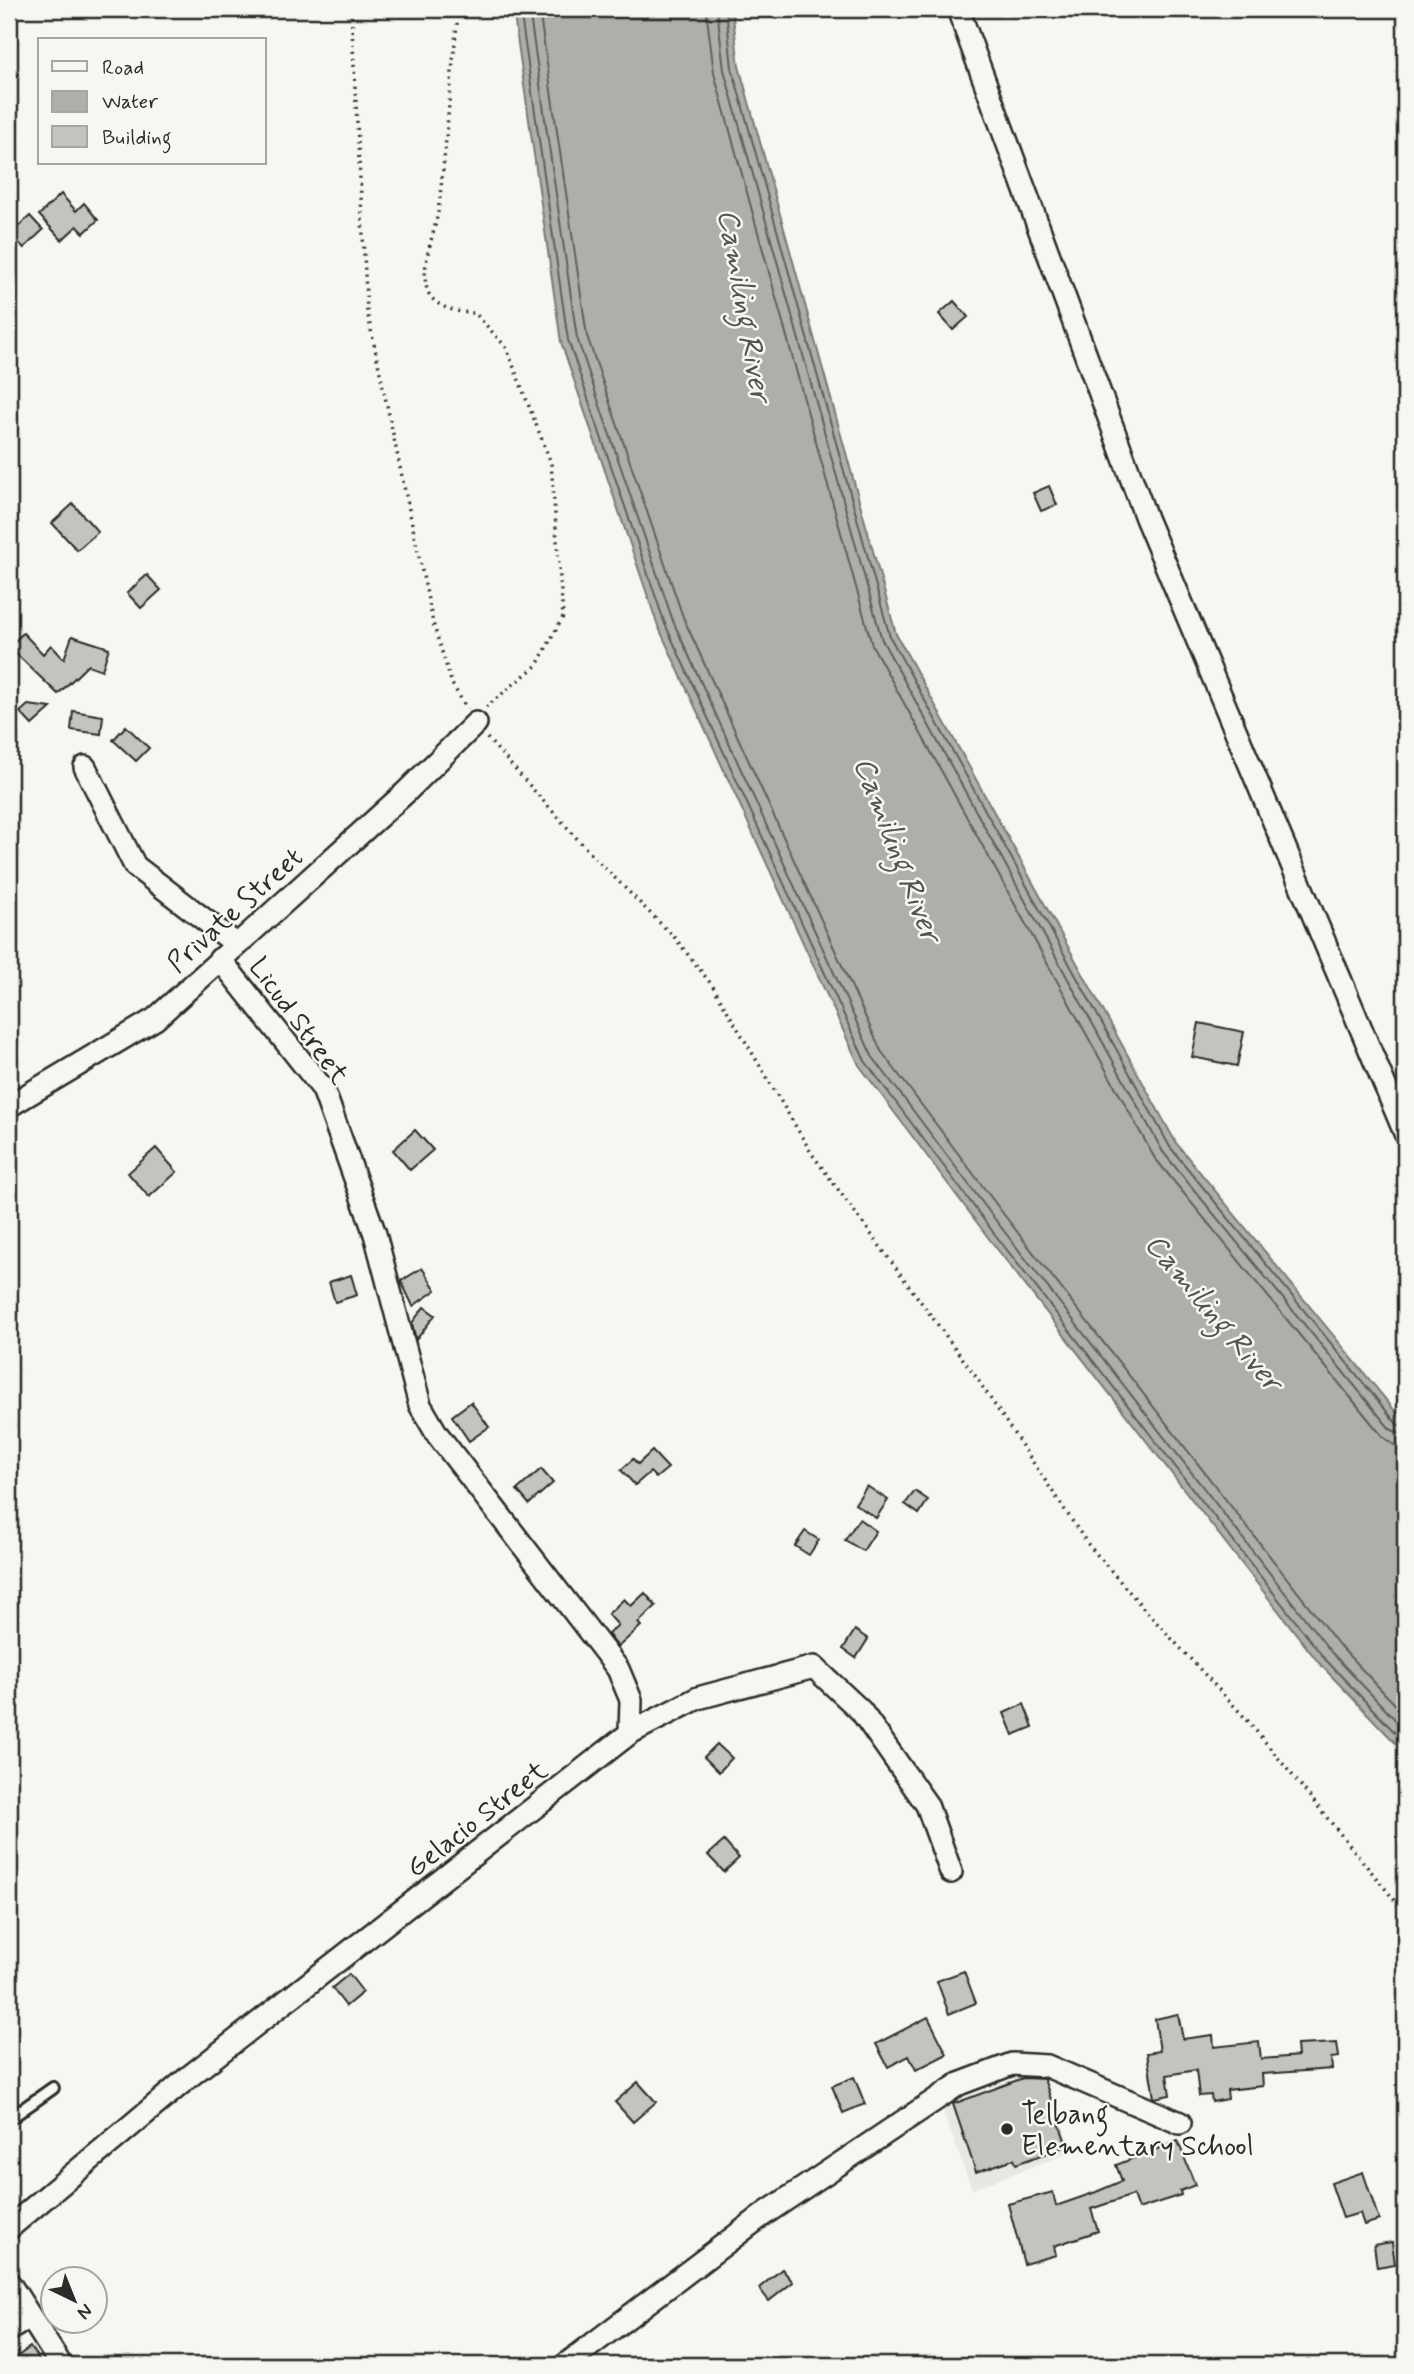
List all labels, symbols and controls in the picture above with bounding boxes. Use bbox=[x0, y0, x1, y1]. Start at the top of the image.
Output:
legend bbox=[38, 38, 266, 164]
text: Road bbox=[102, 54, 144, 82]
text: Water bbox=[102, 88, 158, 116]
text: Building bbox=[102, 124, 172, 154]
water label: Camiling River bbox=[704, 206, 780, 409]
water label: Camiling River bbox=[840, 752, 951, 952]
street label: Private Street bbox=[160, 840, 312, 982]
street label: Licud Street bbox=[239, 951, 357, 1093]
water label: Camiling River bbox=[1132, 1226, 1293, 1405]
street label: Gelacio Street bbox=[399, 1753, 556, 1887]
place label: Telbang Elementary School bbox=[1021, 2097, 1254, 2166]
marker: Telbang Elementary School bbox=[999, 2121, 1015, 2137]
north arrow bbox=[38, 2266, 108, 2336]
text: N bbox=[71, 2298, 98, 2325]

